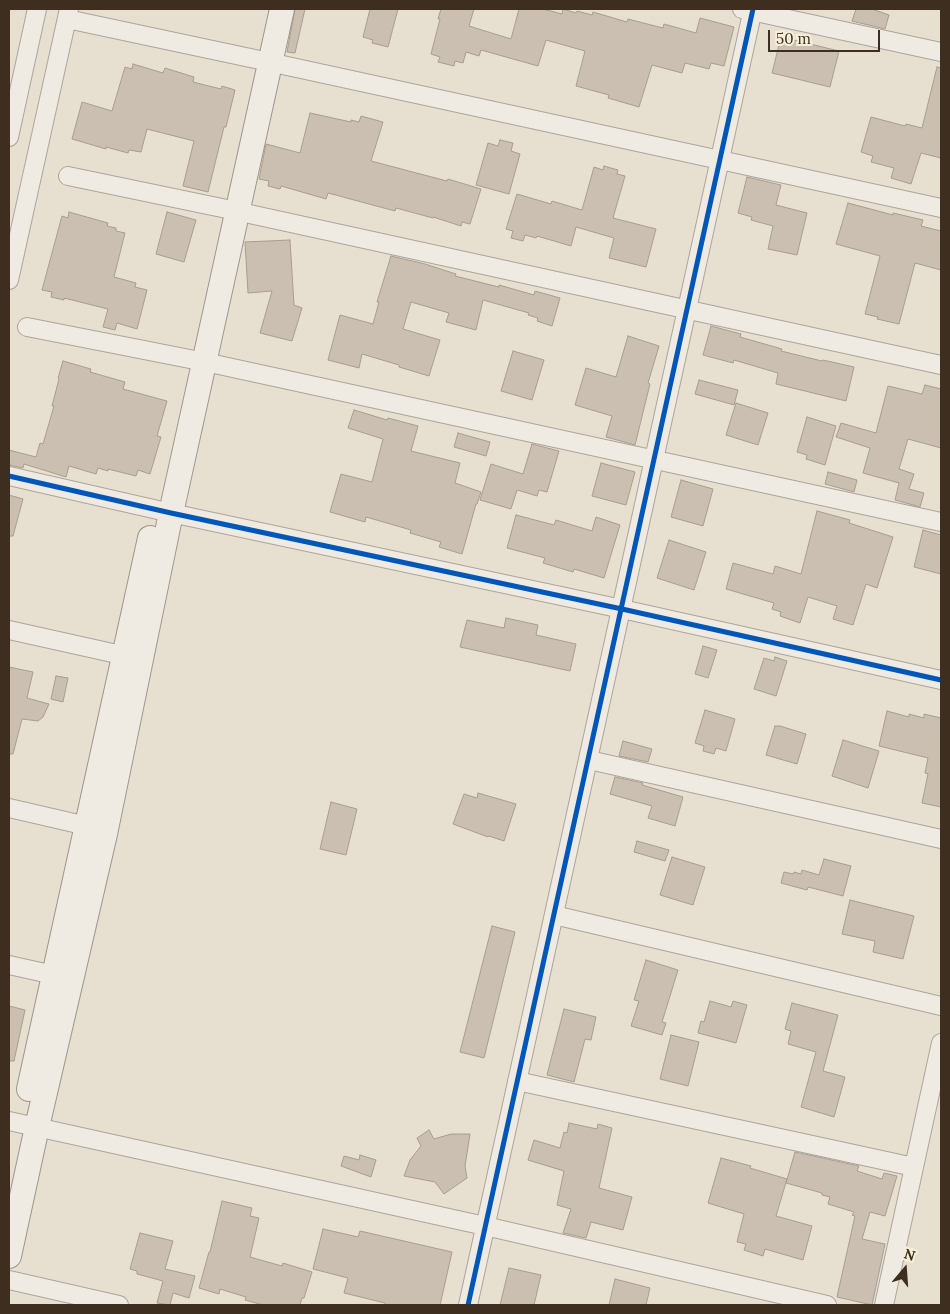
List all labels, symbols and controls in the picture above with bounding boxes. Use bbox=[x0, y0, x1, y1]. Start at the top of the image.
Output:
scale bar bbox=[770, 20, 882, 52]
text: 50 m bbox=[776, 29, 811, 48]
north arrow bbox=[880, 1244, 930, 1294]
text: N bbox=[902, 1244, 918, 1265]

